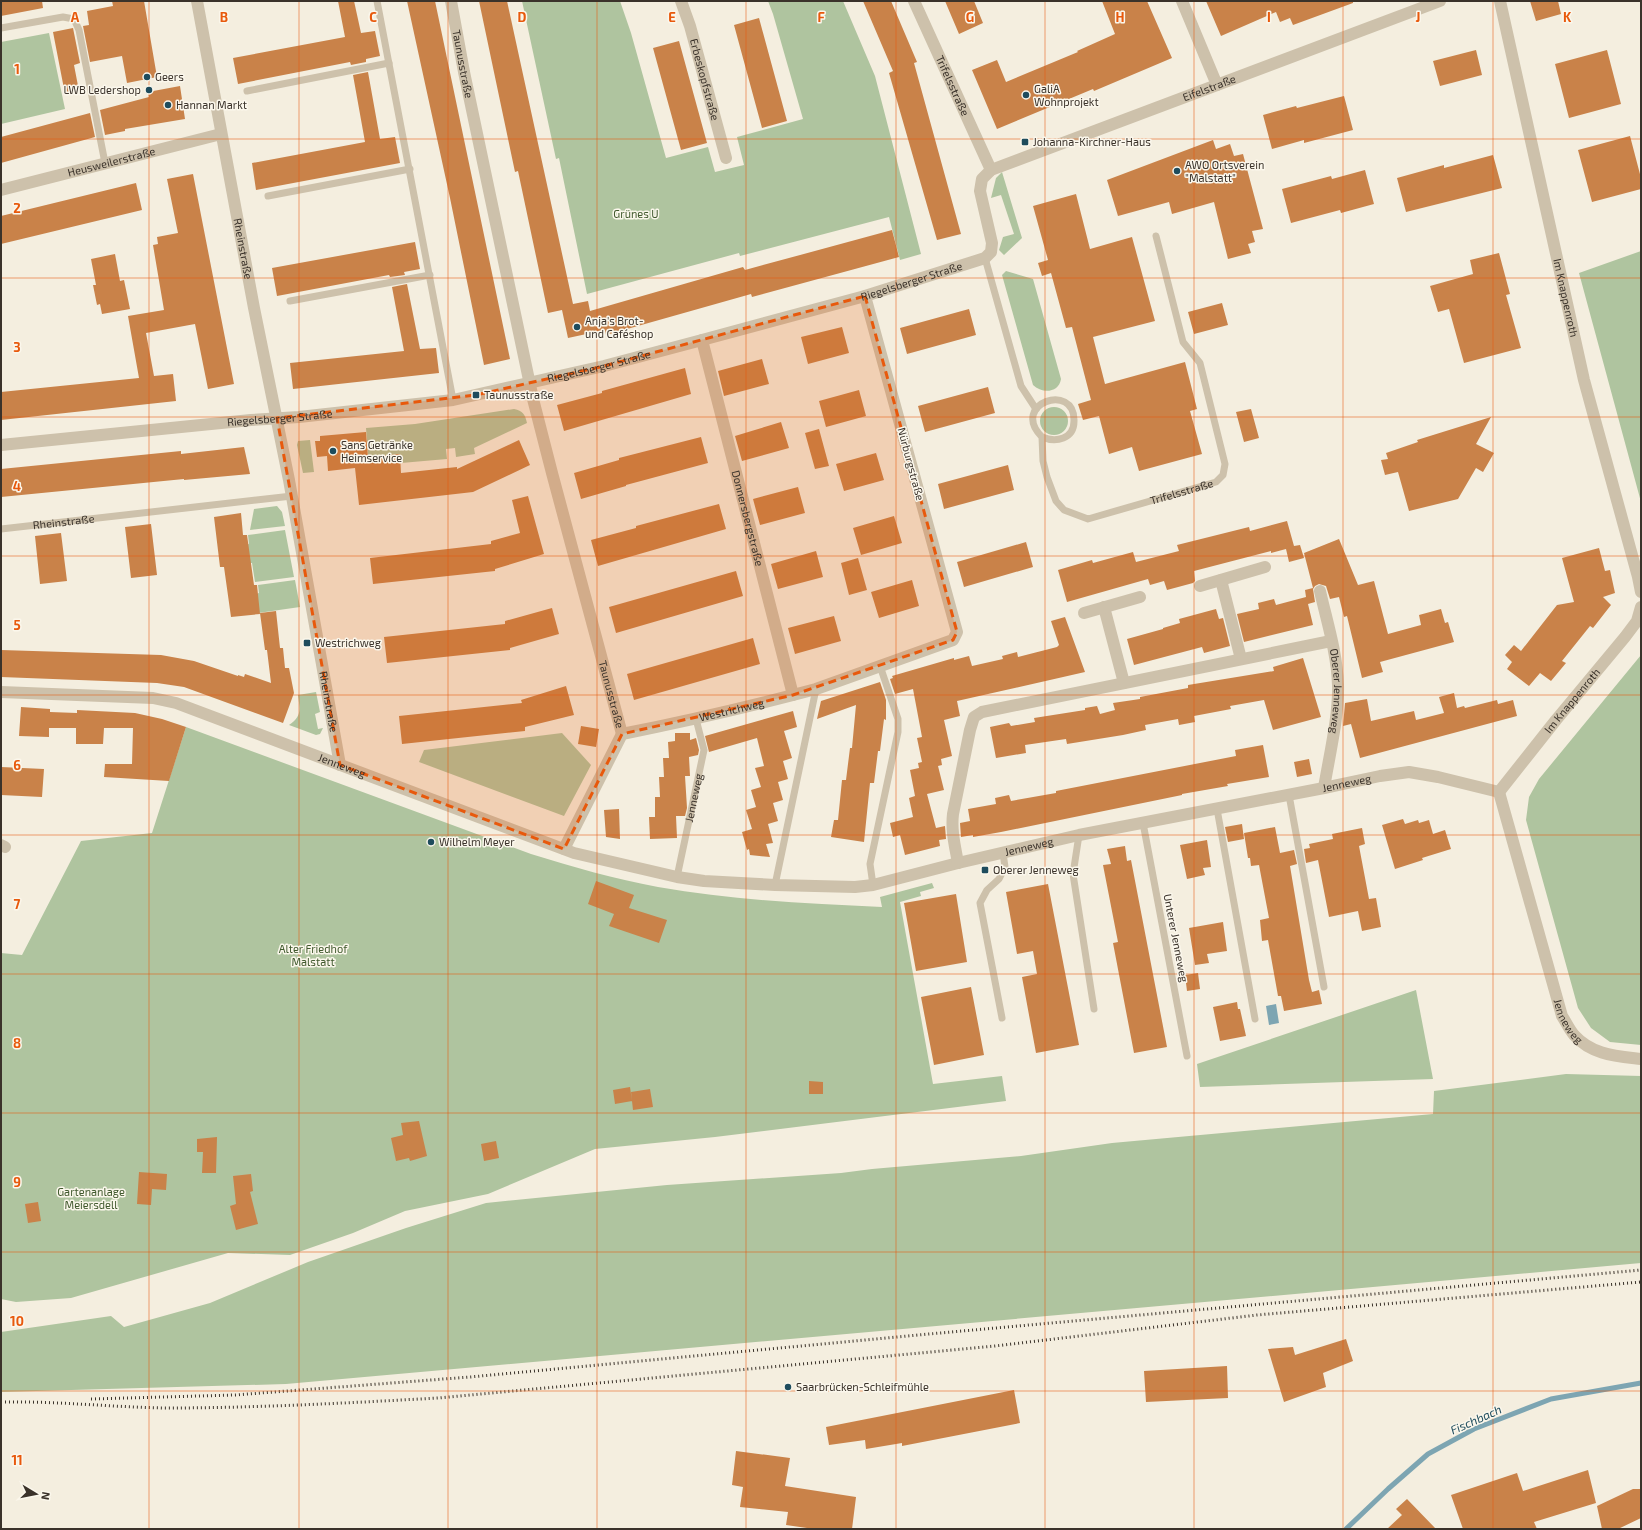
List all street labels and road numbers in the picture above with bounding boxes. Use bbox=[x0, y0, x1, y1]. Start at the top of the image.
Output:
street label: Taunusstraße bbox=[450, 28, 476, 99]
street label: Erbeskopfstraße bbox=[688, 37, 722, 122]
street label: Trifelsstraße bbox=[934, 53, 972, 118]
street label: Eifelstraße bbox=[1181, 71, 1237, 103]
street label: Heusweilerstraße bbox=[66, 144, 157, 179]
street label: Rheinstraße bbox=[231, 217, 256, 280]
street label: Im Knappenroth bbox=[1551, 257, 1581, 338]
street label: Riegelsberger Straße bbox=[859, 259, 964, 303]
street label: Riegelsberger Straße bbox=[546, 347, 652, 385]
street label: Riegelsberger Straße bbox=[226, 406, 333, 428]
street label: Nürburgstraße bbox=[895, 426, 927, 502]
street label: Donnersbergstraße bbox=[730, 469, 767, 568]
street label: Trifelsstraße bbox=[1149, 476, 1215, 507]
street label: Rheinstraße bbox=[32, 511, 95, 531]
street label: Oberer Jenneweg bbox=[1328, 647, 1345, 735]
street label: Taunusstraße bbox=[597, 659, 627, 730]
street label: Im Knappenroth bbox=[1541, 665, 1602, 735]
street label: Rheinstraße bbox=[317, 670, 341, 733]
street label: Westrichweg bbox=[698, 696, 765, 723]
street label: Jenneweg bbox=[317, 750, 368, 780]
street label: Jenneweg bbox=[1321, 771, 1372, 794]
street label: Jenneweg bbox=[682, 772, 705, 823]
street label: Jenneweg bbox=[1003, 834, 1055, 858]
street label: Unterer Jenneweg bbox=[1162, 893, 1191, 983]
street label: Jenneweg bbox=[1552, 997, 1586, 1046]

